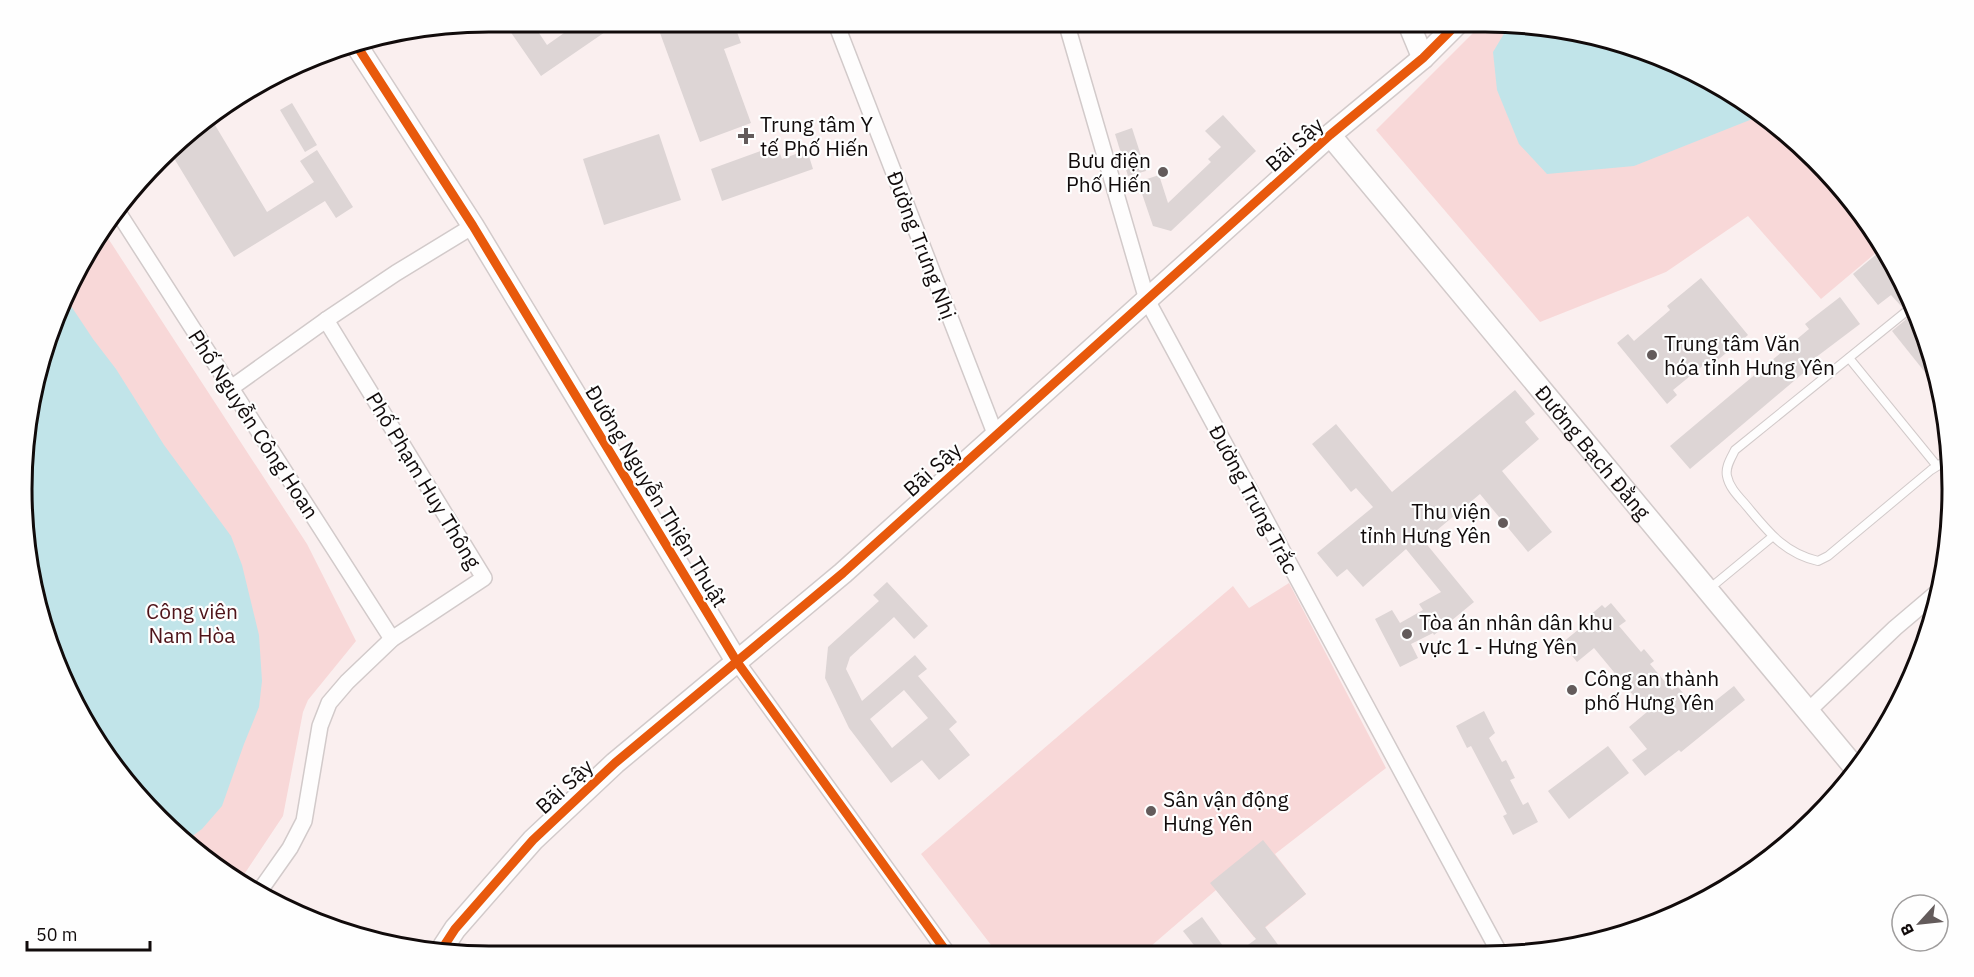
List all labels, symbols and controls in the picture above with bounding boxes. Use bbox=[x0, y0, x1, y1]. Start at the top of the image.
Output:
place label: Trung tâm Y tế Phố Hiến bbox=[760, 110, 874, 162]
street label: Bãi Sậy bbox=[1259, 110, 1329, 177]
marker: Trung tâm Y tế Phố Hiến bbox=[737, 127, 755, 145]
place label: Bưu điện Phố Hiến bbox=[1066, 146, 1151, 198]
marker: Bưu điện Phố Hiến bbox=[1156, 165, 1170, 179]
street label: Đường Trưng Nhị bbox=[881, 167, 963, 323]
street label: Phố Nguyễn Công Hoan bbox=[182, 324, 326, 524]
place label: Trung tâm Văn hóa tỉnh Hưng Yên bbox=[1664, 329, 1835, 381]
marker: Trung tâm Văn hóa tỉnh Hưng Yên bbox=[1645, 348, 1659, 362]
street label: Đường Bạch Đằng bbox=[1529, 379, 1657, 525]
street label: Đường Nguyễn Thiện Thuật bbox=[579, 380, 735, 612]
street label: Phố Phạm Huy Thông bbox=[360, 386, 488, 574]
street label: Đường Trưng Trắc bbox=[1203, 420, 1305, 578]
street label: Bãi Sậy bbox=[897, 435, 967, 502]
place label: Thu viện tỉnh Hưng Yên bbox=[1360, 497, 1491, 549]
marker: Thu viện tỉnh Hưng Yên bbox=[1496, 516, 1510, 530]
park label: Công viên Nam Hòa bbox=[146, 597, 238, 649]
place label: Tòa án nhân dân khu vực 1 - Hưng Yên bbox=[1419, 608, 1613, 660]
marker: Tòa án nhân dân khu vực 1 - Hưng Yên bbox=[1400, 627, 1414, 641]
place label: Công an thành phố Hưng Yên bbox=[1584, 664, 1719, 716]
marker: Công an thành phố Hưng Yên bbox=[1565, 683, 1579, 697]
street label: Bãi Sậy bbox=[529, 752, 599, 820]
place label: Sân vận động Hưng Yên bbox=[1163, 785, 1289, 837]
marker: Sân vận động Hưng Yên bbox=[1144, 804, 1158, 818]
north arrow bbox=[1890, 893, 1950, 953]
scale bar bbox=[27, 914, 150, 952]
text: B bbox=[1895, 920, 1918, 939]
text: 50 m bbox=[36, 923, 78, 946]

